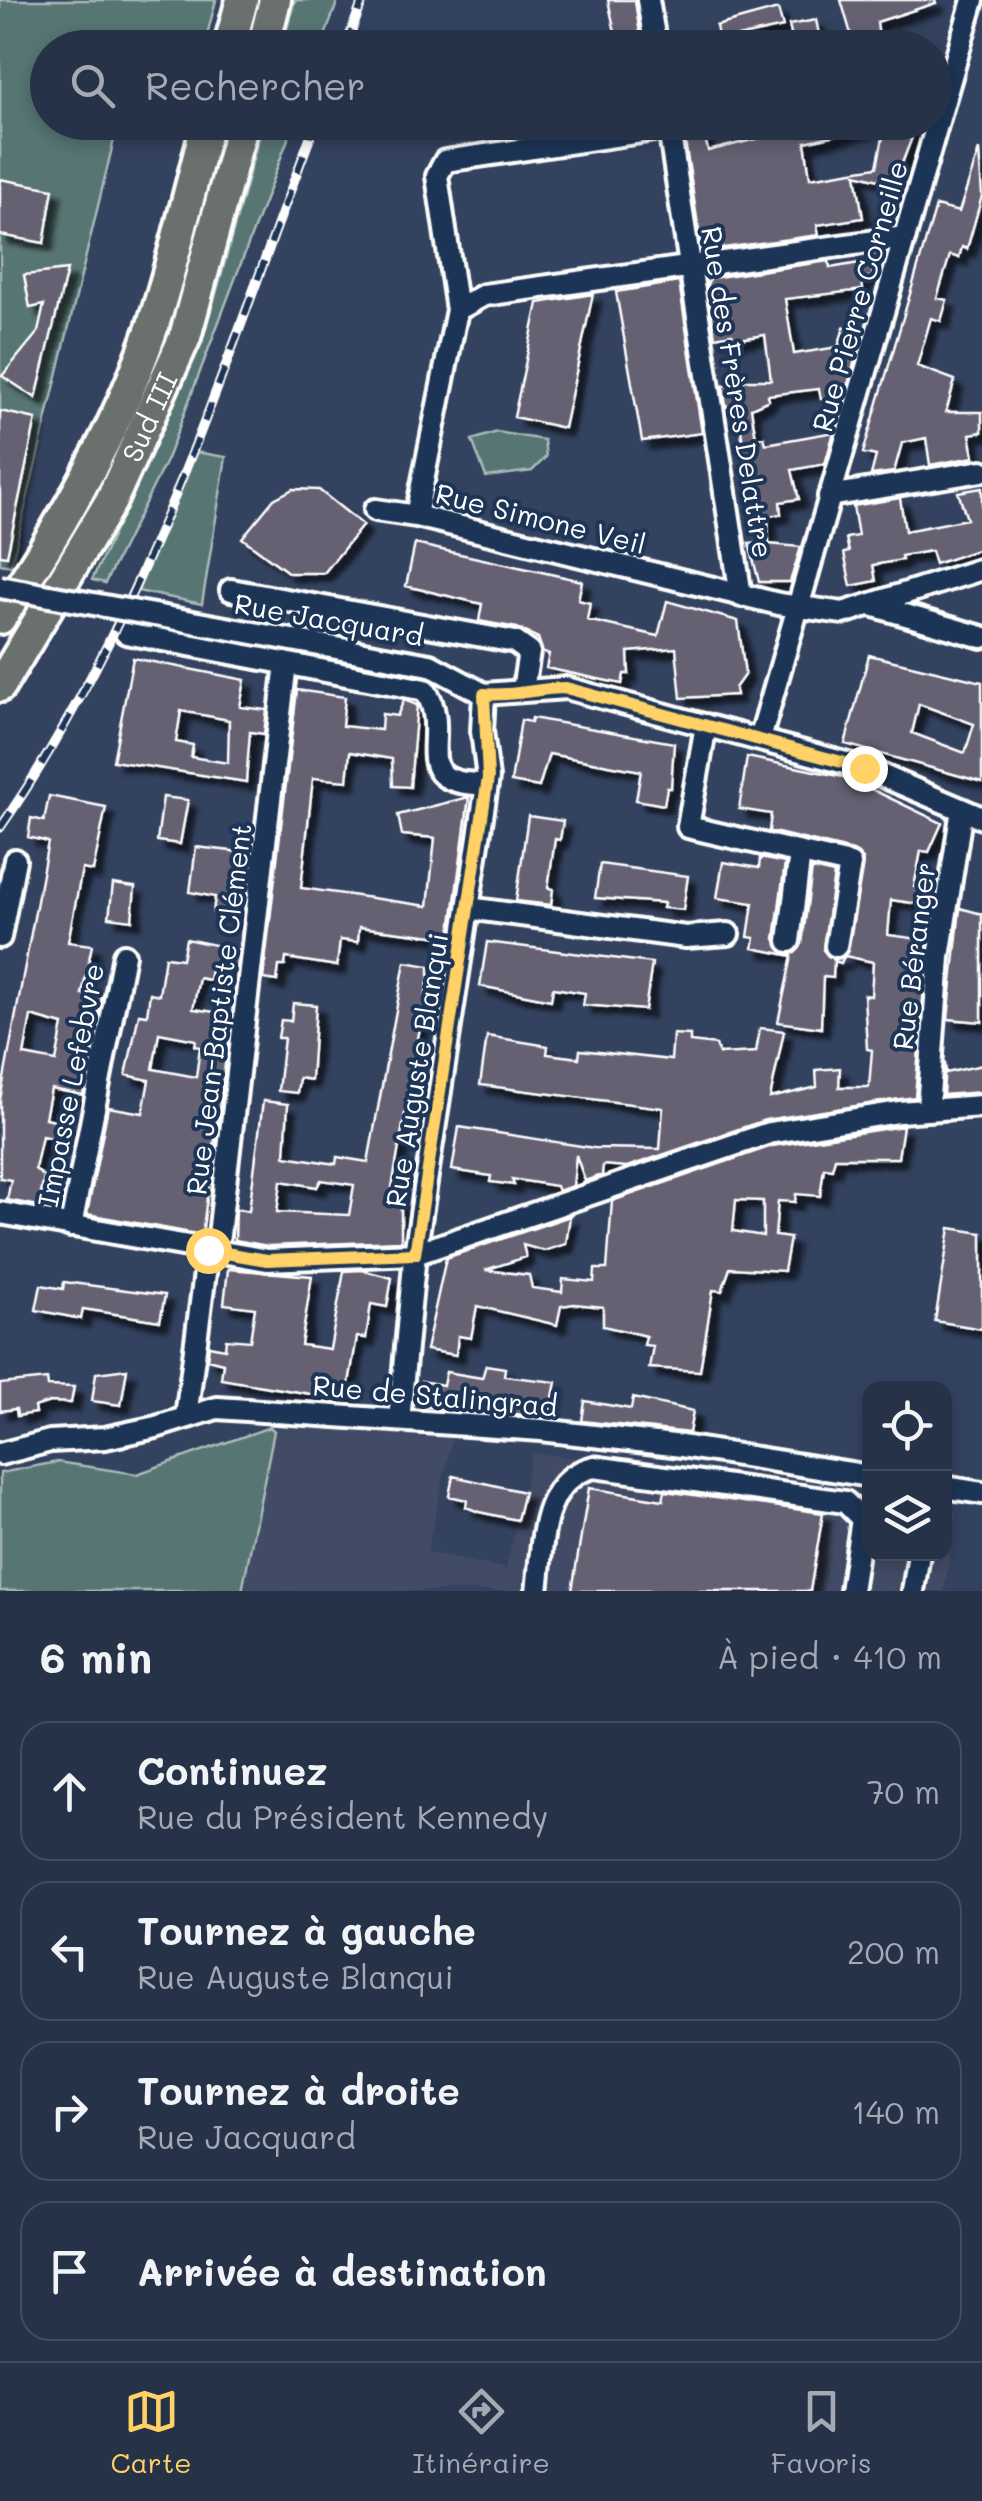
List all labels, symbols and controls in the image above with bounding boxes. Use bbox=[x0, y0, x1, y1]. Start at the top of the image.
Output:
search box bbox=[30, 30, 952, 140]
icon: search bbox=[65, 58, 120, 113]
text: Rechercher bbox=[145, 60, 366, 110]
street label: Rue Pierre Corneille bbox=[803, 156, 915, 436]
street label: Rue des Frères Delattre bbox=[694, 224, 782, 560]
street label: Sud III bbox=[113, 366, 185, 467]
street label: Rue Simone Veil bbox=[432, 474, 650, 562]
street label: Rue Jacquard bbox=[232, 585, 426, 653]
route end bbox=[842, 746, 888, 792]
street label: Rue Jean-Baptiste Clément bbox=[177, 821, 259, 1197]
street label: Rue Béranger bbox=[884, 860, 942, 1052]
street label: Rue Auguste Blanqui bbox=[377, 930, 455, 1210]
street label: Impasse Lefebvre bbox=[29, 960, 111, 1210]
route start bbox=[186, 1228, 232, 1274]
street label: Rue de Stalingrad bbox=[311, 1366, 559, 1424]
map controls bbox=[862, 1381, 952, 1561]
button: locate bbox=[862, 1381, 952, 1471]
button: layers bbox=[862, 1471, 952, 1561]
text: 6 min bbox=[40, 1629, 152, 1684]
text: À pied · 410 m bbox=[717, 1635, 942, 1677]
text: Continuez bbox=[137, 1745, 328, 1795]
icon: ahead bbox=[42, 1764, 97, 1819]
text: 70 m bbox=[867, 1770, 940, 1812]
text: Rue du Président Kennedy bbox=[137, 1795, 548, 1837]
text: Tournez à gauche bbox=[137, 1905, 476, 1955]
icon: left bbox=[42, 1924, 97, 1979]
text: 200 m bbox=[847, 1930, 940, 1972]
text: Rue Auguste Blanqui bbox=[137, 1955, 454, 1997]
text: Tournez à droite bbox=[137, 2065, 460, 2115]
icon: right bbox=[42, 2084, 97, 2139]
text: 140 m bbox=[851, 2090, 940, 2132]
text: Rue Jacquard bbox=[137, 2115, 356, 2157]
icon: arrive bbox=[42, 2244, 97, 2299]
text: Arrivée à destination bbox=[137, 2246, 547, 2296]
tab: Carte bbox=[110, 2384, 192, 2480]
tab: Itinéraire bbox=[412, 2384, 550, 2480]
tab: Favoris bbox=[771, 2384, 872, 2480]

